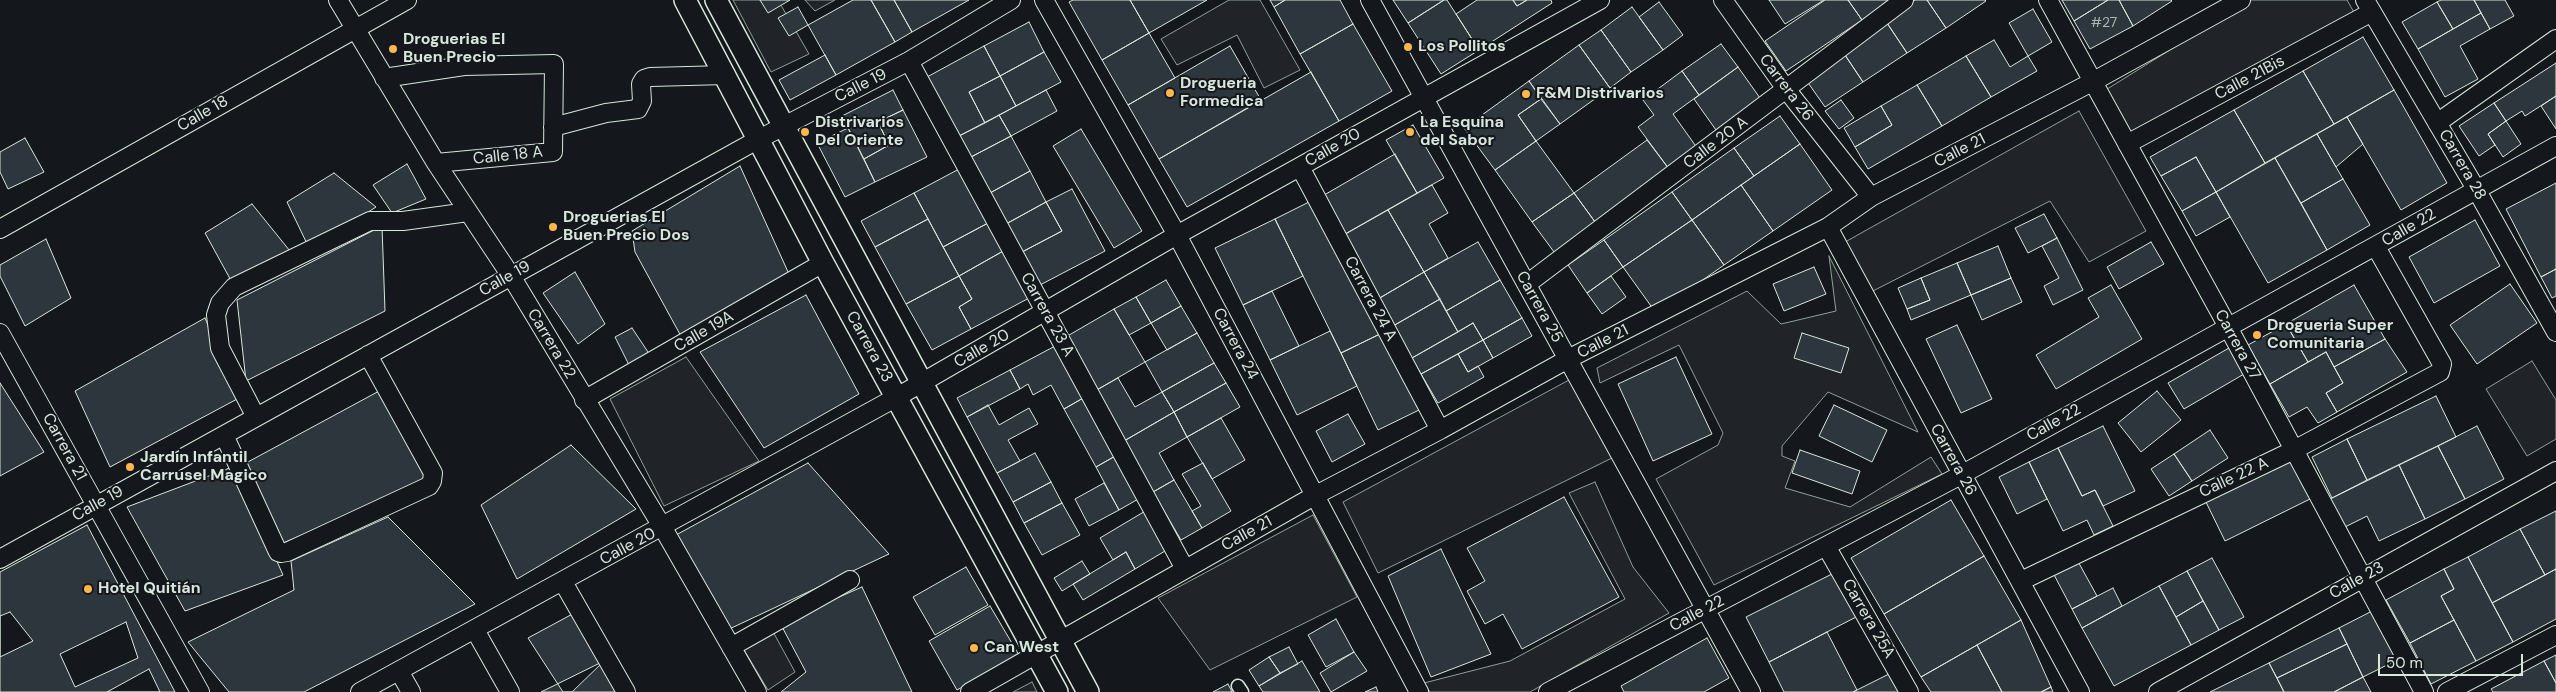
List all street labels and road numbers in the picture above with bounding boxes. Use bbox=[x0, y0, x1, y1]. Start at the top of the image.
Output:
street label: Carrera 26 bbox=[1755, 51, 1817, 125]
street label: Calle 21Bis bbox=[2212, 52, 2288, 104]
street label: Calle 19 bbox=[832, 65, 890, 107]
street label: Calle 18 bbox=[174, 92, 232, 136]
street label: Calle 20 A bbox=[1680, 113, 1752, 173]
street label: Calle 20 bbox=[1302, 125, 1364, 171]
street label: Carrera 28 bbox=[2434, 126, 2490, 204]
street label: Calle 21 bbox=[1931, 130, 1989, 172]
street label: Calle 18 A bbox=[472, 143, 544, 169]
street label: Calle 22 bbox=[2379, 205, 2439, 251]
street label: Carrera 24 A bbox=[1340, 253, 1400, 345]
street label: Calle 19 bbox=[476, 257, 534, 301]
street label: Carrera 25 bbox=[1512, 268, 1566, 346]
street label: Carrera 23 A bbox=[1016, 270, 1078, 360]
street label: Carrera 24 bbox=[1208, 305, 1262, 383]
street label: Carrera 22 bbox=[523, 306, 579, 382]
street label: Calle 19A bbox=[671, 307, 737, 357]
street label: Carrera 27 bbox=[2210, 307, 2264, 383]
street label: Carrera 23 bbox=[842, 308, 896, 386]
street label: Calle 21 bbox=[1574, 321, 1632, 363]
street label: Calle 20 bbox=[951, 326, 1013, 372]
street label: Calle 22 bbox=[2024, 400, 2084, 446]
street label: Carrera 21 bbox=[38, 410, 90, 484]
street label: Carrera 26 bbox=[1925, 421, 1981, 499]
street label: Calle 22 A bbox=[2196, 454, 2272, 502]
street label: Calle 19 bbox=[69, 482, 127, 526]
street label: Calle 21 bbox=[1218, 512, 1276, 556]
street label: Calle 20 bbox=[597, 524, 659, 570]
street label: Calle 23 bbox=[2326, 558, 2388, 604]
street label: Carrera 25A bbox=[1838, 576, 1898, 662]
street label: Calle 22 bbox=[1666, 592, 1728, 636]

